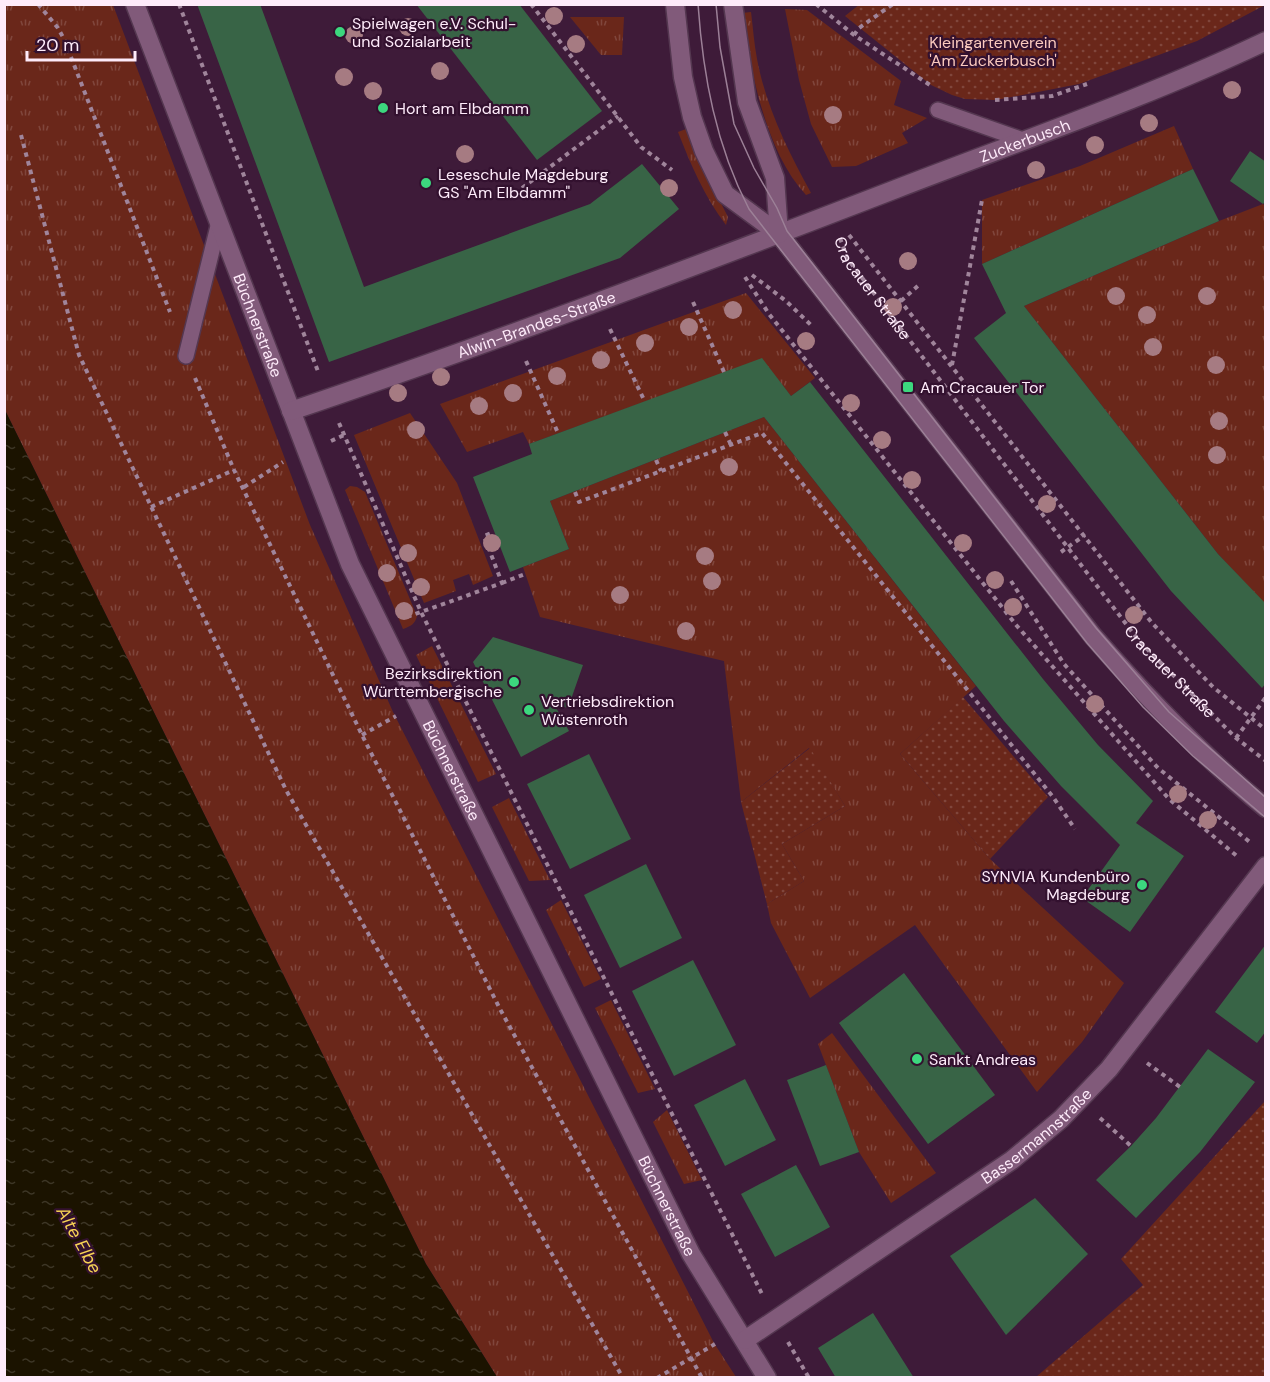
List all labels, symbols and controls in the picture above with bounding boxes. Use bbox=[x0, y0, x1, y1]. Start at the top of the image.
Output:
place label: Spielwagen e.V. Schul- und Sozialarbeit bbox=[352, 13, 516, 52]
scale bar bbox=[27, 24, 135, 62]
marker: Spielwagen e.V. Schul- und Sozialarbeit bbox=[333, 25, 347, 39]
park label: Kleingartenverein 'Am Zuckerbusch' bbox=[929, 32, 1057, 71]
text: 20 m bbox=[36, 33, 79, 57]
place label: Hort am Elbdamm bbox=[395, 98, 529, 119]
marker: Hort am Elbdamm bbox=[376, 101, 390, 115]
street label: Zuckerbusch bbox=[976, 114, 1073, 167]
place label: Leseschule Magdeburg GS "Am Elbdamm" bbox=[438, 164, 609, 203]
marker: Leseschule Magdeburg GS "Am Elbdamm" bbox=[419, 176, 433, 190]
street label: Cracauer Straße bbox=[830, 234, 916, 344]
street label: Büchnerstraße bbox=[229, 270, 288, 380]
street label: Alwin-Brandes-Straße bbox=[454, 286, 618, 363]
place label: Am Cracauer Tor bbox=[920, 377, 1045, 398]
marker: Am Cracauer Tor bbox=[901, 380, 915, 394]
street label: Cracauer Straße bbox=[1120, 620, 1220, 722]
place label: Bezirksdirektion Württembergische bbox=[363, 663, 502, 702]
marker: Bezirksdirektion Württembergische bbox=[507, 675, 521, 689]
place label: Vertriebsdirektion Wüstenroth bbox=[541, 691, 674, 730]
marker: Vertriebsdirektion Wüstenroth bbox=[522, 703, 536, 717]
street label: Büchnerstraße bbox=[418, 717, 486, 824]
place label: SYNVIA Kundenbüro Magdeburg bbox=[982, 866, 1130, 905]
marker: SYNVIA Kundenbüro Magdeburg bbox=[1135, 878, 1149, 892]
place label: Sankt Andreas bbox=[929, 1049, 1036, 1070]
marker: Sankt Andreas bbox=[910, 1052, 924, 1066]
street label: Bassermannstraße bbox=[977, 1083, 1096, 1189]
street label: Büchnerstraße bbox=[634, 1152, 701, 1260]
water label: Alte Elbe bbox=[50, 1201, 107, 1278]

